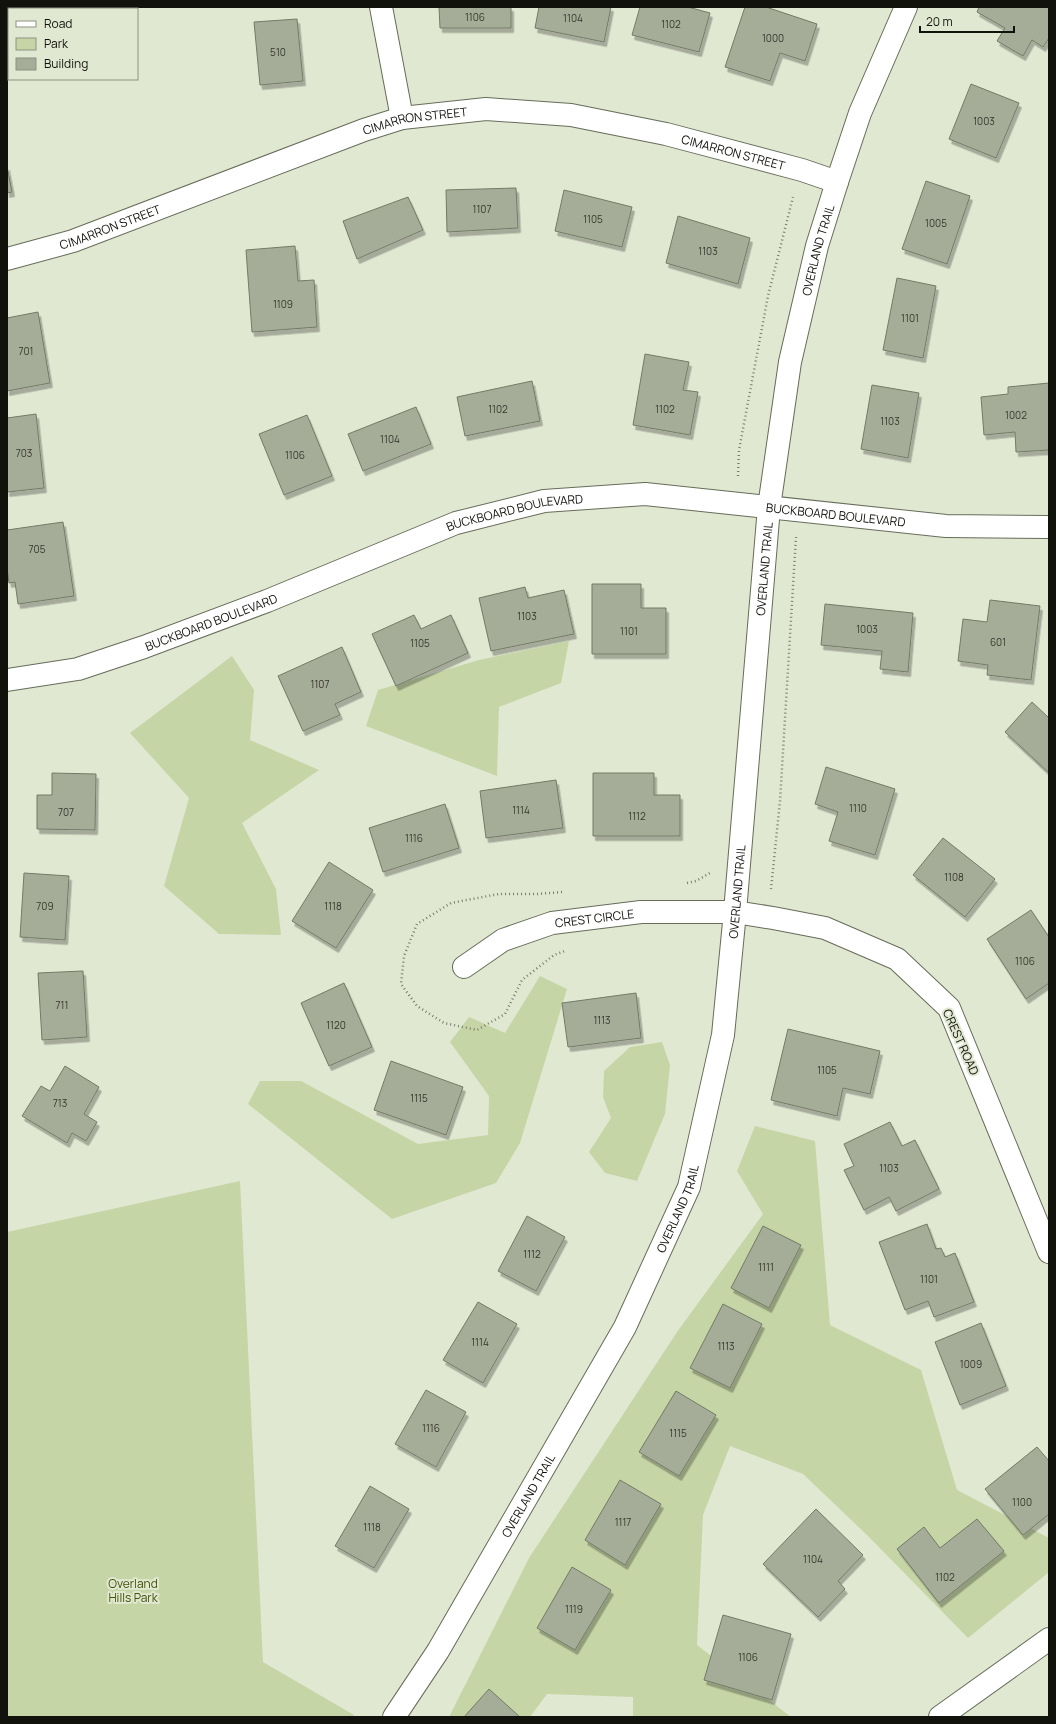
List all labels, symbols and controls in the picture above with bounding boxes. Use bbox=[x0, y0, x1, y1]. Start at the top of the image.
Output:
legend bbox=[8, 8, 138, 80]
scale bar bbox=[920, 8, 1014, 34]
house number: 1106 bbox=[465, 10, 485, 24]
house number: 1104 bbox=[563, 11, 583, 25]
text: 20 m bbox=[926, 13, 953, 30]
text: Road bbox=[44, 15, 72, 32]
house number: 1102 bbox=[661, 17, 681, 31]
house number: 1000 bbox=[762, 31, 784, 45]
text: Park bbox=[44, 35, 69, 52]
house number: 510 bbox=[270, 45, 286, 59]
text: Building bbox=[44, 55, 88, 72]
street label: CIMARRON STREET bbox=[360, 102, 469, 138]
house number: 1003 bbox=[973, 114, 995, 128]
street label: CIMARRON STREET bbox=[680, 130, 788, 174]
street label: CIMARRON STREET bbox=[58, 200, 164, 253]
house number: 1107 bbox=[473, 202, 491, 216]
street label: OVERLAND TRAIL bbox=[797, 202, 838, 297]
house number: 1105 bbox=[583, 212, 603, 226]
house number: 1005 bbox=[925, 216, 947, 230]
house number: 1103 bbox=[698, 244, 718, 258]
house number: 1109 bbox=[273, 297, 293, 311]
house number: 1101 bbox=[901, 311, 919, 325]
house number: 701 bbox=[18, 344, 34, 358]
house number: 1102 bbox=[488, 402, 508, 416]
house number: 1102 bbox=[655, 402, 675, 416]
house number: 1002 bbox=[1005, 408, 1027, 422]
house number: 1103 bbox=[880, 414, 900, 428]
house number: 1104 bbox=[380, 432, 400, 446]
house number: 703 bbox=[16, 446, 32, 460]
house number: 1106 bbox=[285, 448, 305, 462]
street label: BUCKBOARD BOULEVARD bbox=[443, 490, 584, 535]
street label: BUCKBOARD BOULEVARD bbox=[765, 498, 906, 530]
street label: OVERLAND TRAIL bbox=[751, 521, 776, 616]
house number: 705 bbox=[29, 542, 46, 556]
street label: BUCKBOARD BOULEVARD bbox=[142, 589, 280, 654]
house number: 1103 bbox=[517, 609, 537, 623]
house number: 1003 bbox=[856, 622, 878, 636]
house number: 1101 bbox=[620, 624, 638, 638]
house number: 601 bbox=[990, 635, 1006, 649]
house number: 1105 bbox=[410, 636, 430, 650]
house number: 1107 bbox=[311, 677, 329, 691]
house number: 1110 bbox=[849, 801, 867, 815]
house number: 1114 bbox=[512, 803, 530, 817]
house number: 707 bbox=[58, 805, 74, 819]
house number: 1112 bbox=[628, 809, 646, 823]
house number: 1116 bbox=[405, 831, 423, 845]
street label: OVERLAND TRAIL bbox=[724, 844, 749, 939]
house number: 1108 bbox=[944, 870, 964, 884]
house number: 709 bbox=[36, 899, 54, 913]
house number: 1118 bbox=[324, 899, 342, 913]
street label: CREST CIRCLE bbox=[554, 904, 635, 931]
house number: 1106 bbox=[1015, 954, 1035, 968]
house number: 711 bbox=[56, 998, 68, 1012]
street label: CREST ROAD bbox=[939, 1006, 983, 1078]
house number: 1113 bbox=[593, 1013, 611, 1027]
house number: 1120 bbox=[326, 1018, 346, 1032]
house number: 1105 bbox=[817, 1063, 837, 1077]
house number: 1115 bbox=[410, 1091, 428, 1105]
house number: 713 bbox=[53, 1096, 67, 1110]
house number: 1103 bbox=[879, 1161, 899, 1175]
street label: OVERLAND TRAIL bbox=[652, 1163, 702, 1255]
house number: 1112 bbox=[523, 1247, 541, 1261]
house number: 1111 bbox=[758, 1260, 774, 1274]
house number: 1101 bbox=[920, 1272, 938, 1286]
house number: 1114 bbox=[471, 1335, 489, 1349]
house number: 1113 bbox=[717, 1339, 735, 1353]
house number: 1009 bbox=[960, 1357, 982, 1371]
house number: 1116 bbox=[422, 1421, 440, 1435]
house number: 1115 bbox=[669, 1426, 687, 1440]
street label: OVERLAND TRAIL bbox=[497, 1451, 559, 1540]
house number: 1100 bbox=[1012, 1495, 1032, 1509]
house number: 1117 bbox=[615, 1515, 631, 1529]
house number: 1118 bbox=[363, 1520, 381, 1534]
house number: 1104 bbox=[803, 1552, 823, 1566]
house number: 1102 bbox=[935, 1570, 955, 1584]
park label: Overland Hills Park bbox=[108, 1575, 159, 1606]
house number: 1119 bbox=[565, 1602, 583, 1616]
house number: 1106 bbox=[738, 1650, 758, 1664]

